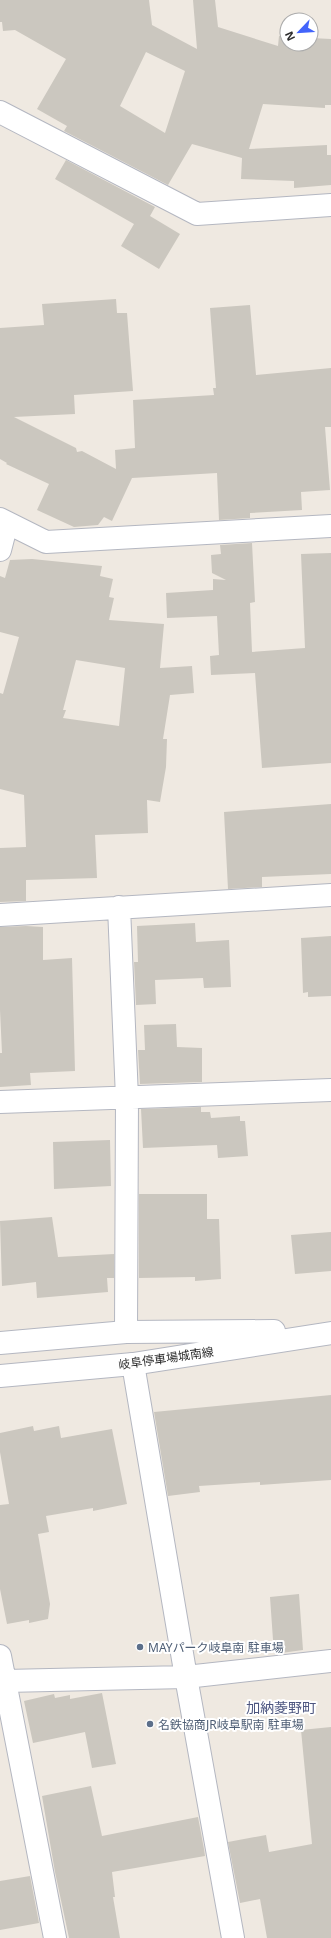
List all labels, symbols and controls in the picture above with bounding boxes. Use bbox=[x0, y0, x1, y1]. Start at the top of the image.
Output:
north arrow bbox=[279, 12, 319, 52]
text: N bbox=[281, 29, 298, 44]
street label: 岐阜停車場城南線 bbox=[117, 1343, 215, 1373]
place label: MAYパーク岐阜南 駐車場 bbox=[148, 1639, 284, 1656]
marker: MAYパーク岐阜南 駐車場 bbox=[135, 1642, 145, 1652]
district label: 加納菱野町 bbox=[246, 1698, 316, 1717]
place label: 名鉄協商JR岐阜駅南 駐車場 bbox=[158, 1716, 304, 1733]
marker: 名鉄協商JR岐阜駅南 駐車場 bbox=[145, 1719, 155, 1729]

